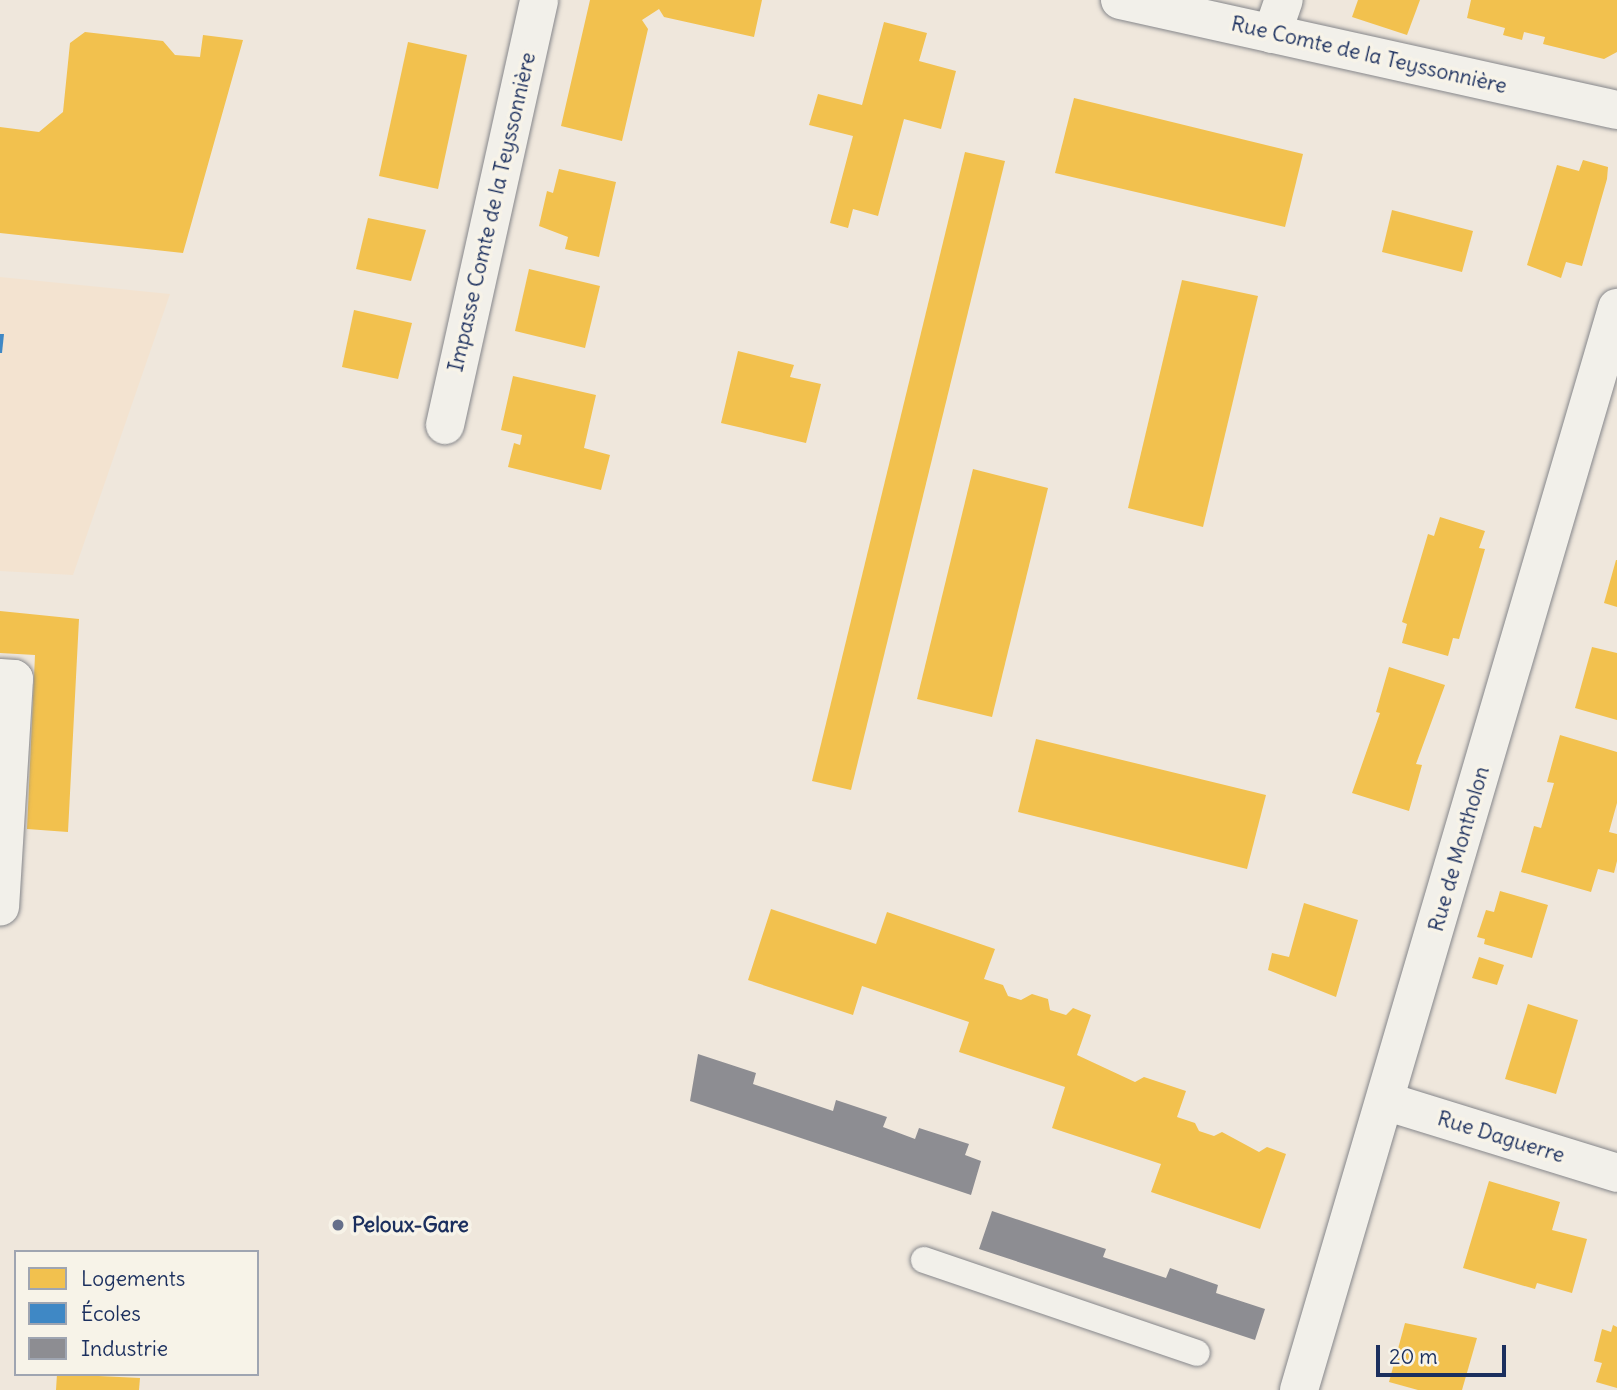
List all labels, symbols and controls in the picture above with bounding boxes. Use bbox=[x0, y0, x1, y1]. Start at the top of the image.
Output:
street label: Rue Comte de la Teyssonnière bbox=[1229, 11, 1509, 99]
street label: Impasse Comte de la Teyssonnière bbox=[443, 50, 541, 374]
street label: Rue de Montholon bbox=[1423, 764, 1495, 934]
street label: Rue Daguerre bbox=[1434, 1106, 1568, 1168]
place label: Peloux-Gare bbox=[352, 1212, 469, 1238]
marker: Peloux-Gare bbox=[330, 1217, 346, 1233]
legend bbox=[14, 1250, 259, 1376]
text: Logements bbox=[81, 1265, 185, 1292]
text: Écoles bbox=[81, 1300, 141, 1327]
scale bar bbox=[1379, 1330, 1508, 1374]
text: Industrie bbox=[81, 1335, 168, 1362]
text: 20 m bbox=[1389, 1343, 1438, 1370]

